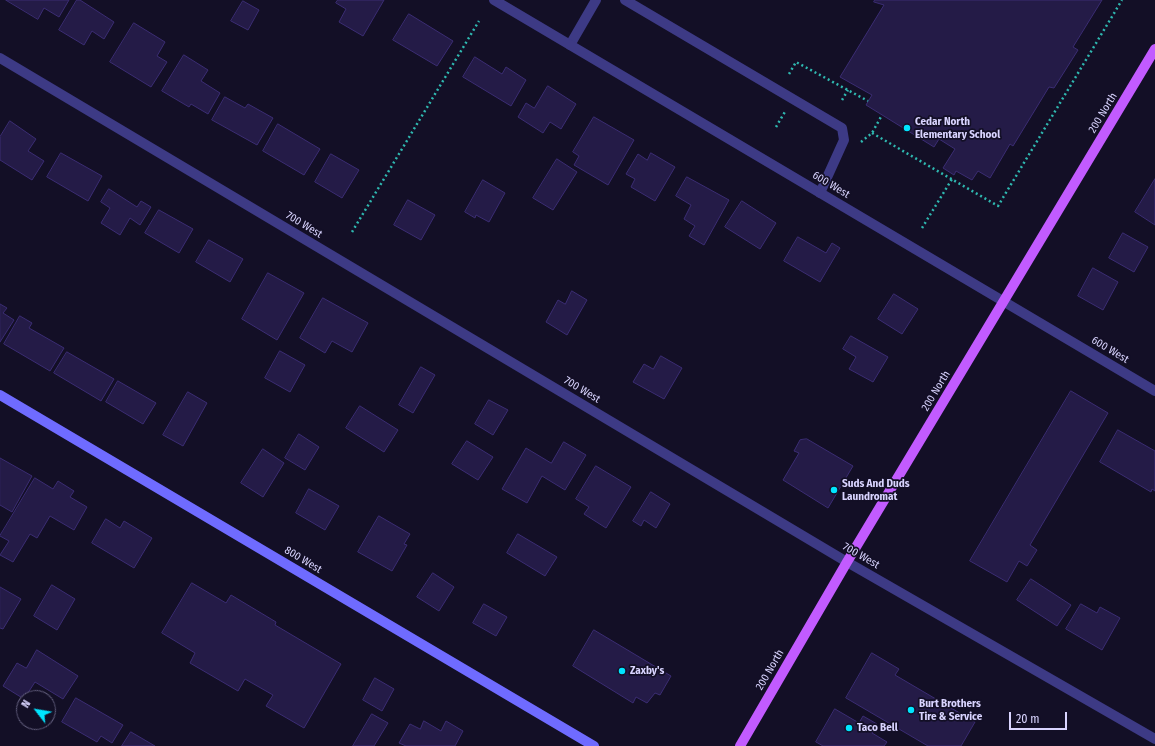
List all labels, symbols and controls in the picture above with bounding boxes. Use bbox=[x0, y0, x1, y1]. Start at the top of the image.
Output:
street label: 200 North bbox=[1086, 90, 1120, 136]
place label: Cedar North Elementary School bbox=[915, 115, 1000, 141]
marker: Cedar North Elementary School bbox=[902, 123, 912, 133]
street label: 600 West bbox=[810, 169, 852, 201]
street label: 700 West bbox=[283, 209, 325, 241]
street label: 600 West bbox=[1089, 334, 1131, 366]
street label: 200 North bbox=[919, 368, 953, 414]
street label: 700 West bbox=[561, 374, 603, 406]
place label: Suds And Duds Laundromat bbox=[842, 477, 910, 503]
marker: Suds And Duds Laundromat bbox=[829, 485, 839, 495]
street label: 700 West bbox=[840, 540, 882, 572]
street label: 800 West bbox=[282, 544, 324, 576]
street label: 200 North bbox=[753, 647, 787, 693]
place label: Zaxby's bbox=[630, 664, 664, 678]
marker: Zaxby's bbox=[617, 666, 627, 676]
north arrow bbox=[16, 690, 56, 730]
place label: Burt Brothers Tire & Service bbox=[919, 697, 982, 723]
text: N bbox=[19, 698, 33, 710]
scale bar bbox=[1011, 704, 1069, 730]
marker: Burt Brothers Tire & Service bbox=[906, 705, 916, 715]
text: 20 m bbox=[1016, 712, 1040, 726]
place label: Taco Bell bbox=[857, 721, 898, 735]
marker: Taco Bell bbox=[844, 723, 854, 733]

